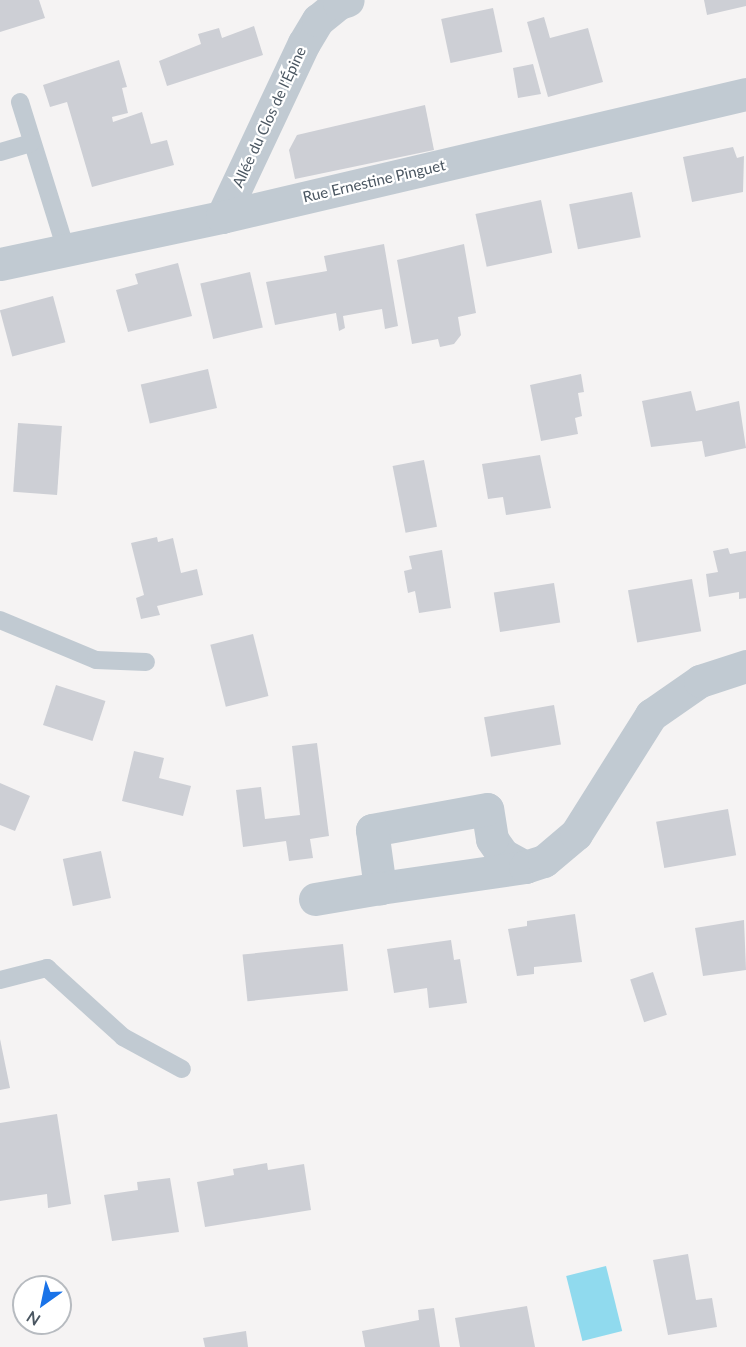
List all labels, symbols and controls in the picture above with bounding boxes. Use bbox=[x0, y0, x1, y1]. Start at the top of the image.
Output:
street label: Allée du Clos de l'Épine bbox=[228, 44, 310, 190]
street label: Rue Ernestine Pinguet bbox=[301, 156, 447, 206]
north arrow bbox=[12, 1275, 72, 1335]
text: N bbox=[23, 1308, 43, 1330]

